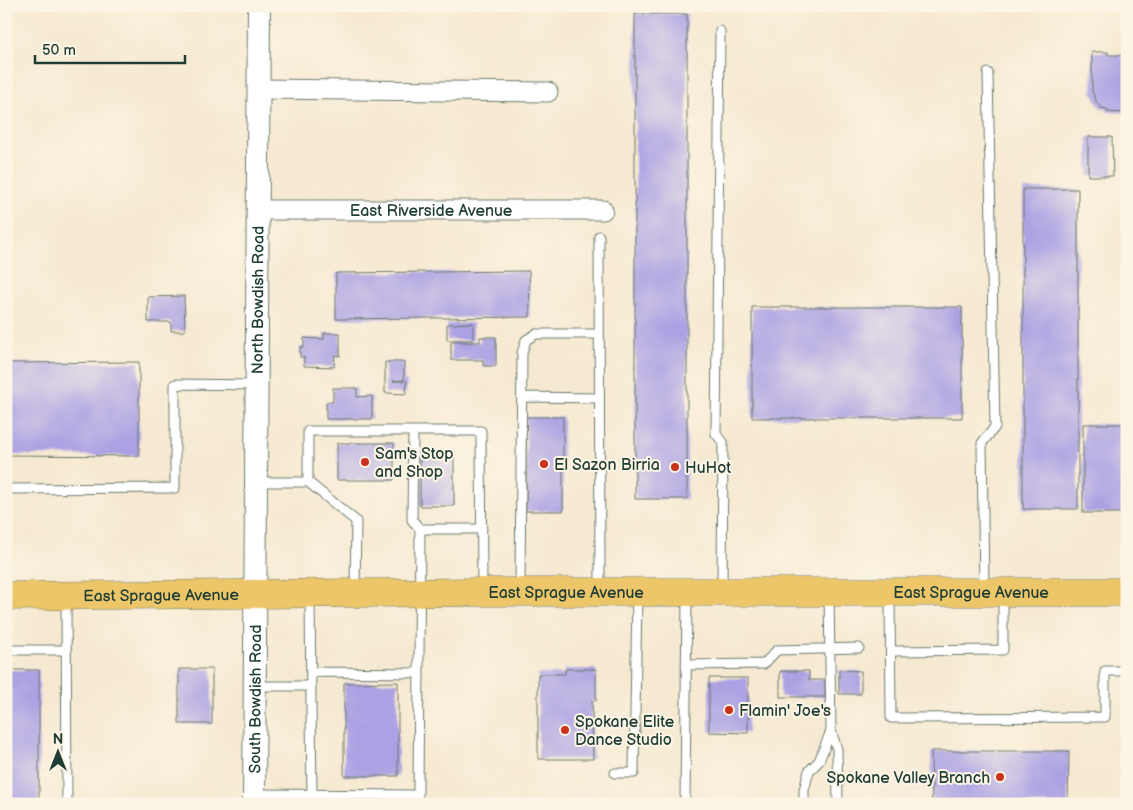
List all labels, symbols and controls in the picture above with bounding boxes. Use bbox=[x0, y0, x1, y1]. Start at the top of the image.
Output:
scale bar bbox=[35, 32, 185, 64]
text: 50 m bbox=[42, 41, 76, 60]
street label: East Riverside Avenue bbox=[350, 202, 513, 221]
street label: North Bowdish Road bbox=[249, 226, 269, 374]
place label: Sam's Stop and Shop bbox=[375, 445, 454, 482]
marker: Sam's Stop and Shop bbox=[359, 456, 371, 468]
place label: El Sazon Birria bbox=[554, 456, 660, 475]
marker: El Sazon Birria bbox=[538, 458, 550, 470]
place label: HuHot bbox=[685, 459, 731, 478]
marker: HuHot bbox=[669, 461, 681, 473]
street label: East Sprague Avenue bbox=[488, 584, 644, 603]
street label: East Sprague Avenue bbox=[893, 584, 1049, 603]
street label: East Sprague Avenue bbox=[83, 586, 239, 606]
street label: South Bowdish Road bbox=[246, 624, 266, 774]
place label: Flamin' Joe's bbox=[739, 702, 831, 721]
marker: Flamin' Joe's bbox=[723, 704, 735, 716]
place label: Spokane Elite Dance Studio bbox=[575, 713, 675, 750]
marker: Spokane Elite Dance Studio bbox=[559, 724, 571, 736]
north arrow bbox=[32, 728, 82, 778]
text: N bbox=[53, 731, 63, 748]
place label: Spokane Valley Branch bbox=[827, 769, 990, 788]
marker: Spokane Valley Branch bbox=[994, 771, 1006, 783]

